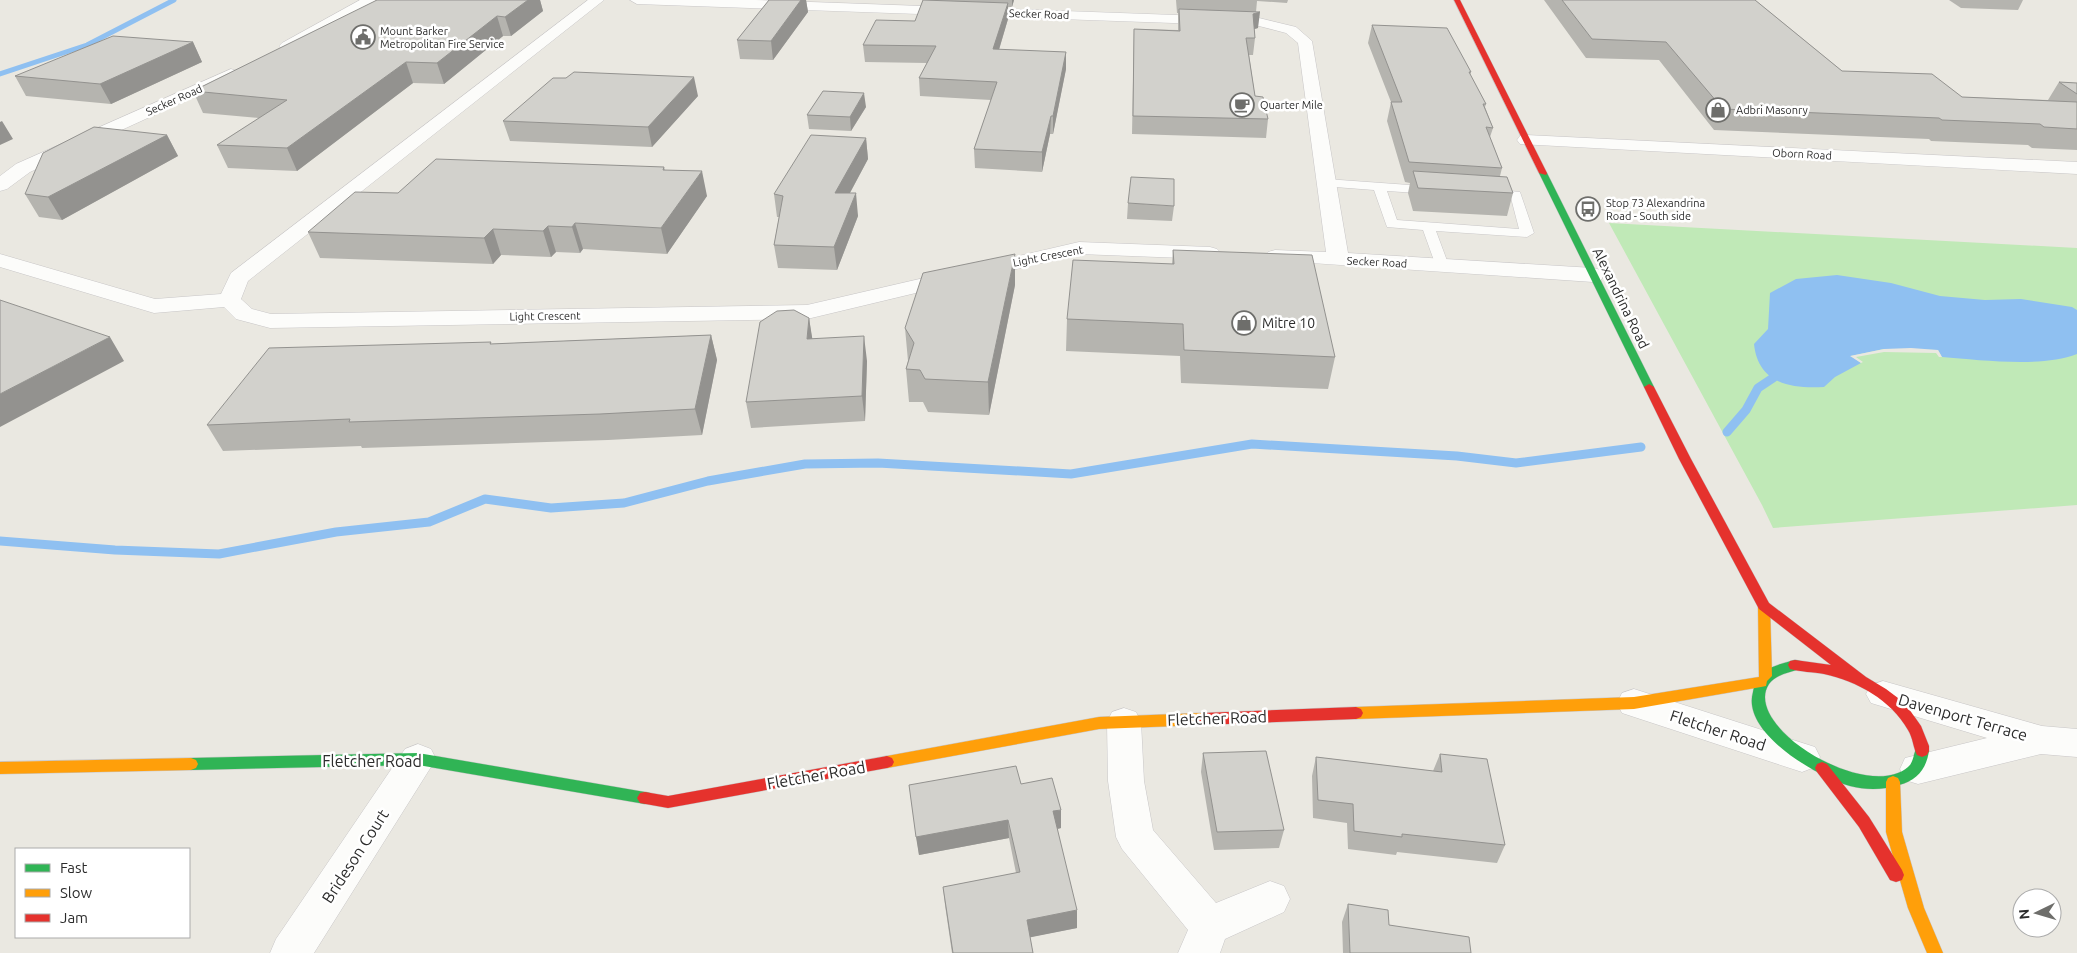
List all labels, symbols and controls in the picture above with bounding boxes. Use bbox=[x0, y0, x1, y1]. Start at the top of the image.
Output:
street label: Secker Road bbox=[1009, 7, 1069, 21]
public building icon: Mount Barker Metropolitan Fire Service bbox=[350, 24, 376, 50]
place label: Mount Barker Metropolitan Fire Service bbox=[380, 25, 504, 50]
street label: Secker Road bbox=[144, 82, 204, 118]
cafe icon: Quarter Mile bbox=[1229, 92, 1255, 118]
shop icon: Adbri Masonry bbox=[1705, 97, 1731, 123]
place label: Quarter Mile bbox=[1260, 99, 1323, 111]
place label: Adbri Masonry bbox=[1736, 104, 1808, 116]
street label: Oborn Road bbox=[1772, 146, 1832, 162]
bus stop icon: Stop 73 Alexandrina Road - South side bbox=[1575, 196, 1601, 222]
place label: Stop 73 Alexandrina Road - South side bbox=[1606, 197, 1705, 222]
street label: Light Crescent bbox=[1012, 243, 1085, 269]
street label: Alexandrina Road bbox=[1590, 245, 1652, 351]
street label: Secker Road bbox=[1347, 254, 1407, 270]
street label: Light Crescent bbox=[509, 309, 581, 323]
shop icon: Mitre 10 bbox=[1231, 310, 1257, 336]
place label: Mitre 10 bbox=[1262, 315, 1315, 331]
street label: Davenport Terrace bbox=[1896, 690, 2030, 744]
street label: Fletcher Road bbox=[1668, 706, 1768, 754]
street label: Fletcher Road bbox=[1167, 707, 1267, 729]
street label: Fletcher Road bbox=[322, 752, 422, 770]
street label: Fletcher Road bbox=[765, 757, 867, 793]
street label: Brideson Court bbox=[318, 805, 392, 906]
legend bbox=[15, 848, 190, 938]
text: Fast bbox=[60, 859, 88, 876]
text: Slow bbox=[60, 884, 93, 901]
north arrow bbox=[2012, 888, 2062, 938]
text: N bbox=[2016, 908, 2032, 920]
text: Jam bbox=[60, 909, 88, 926]

